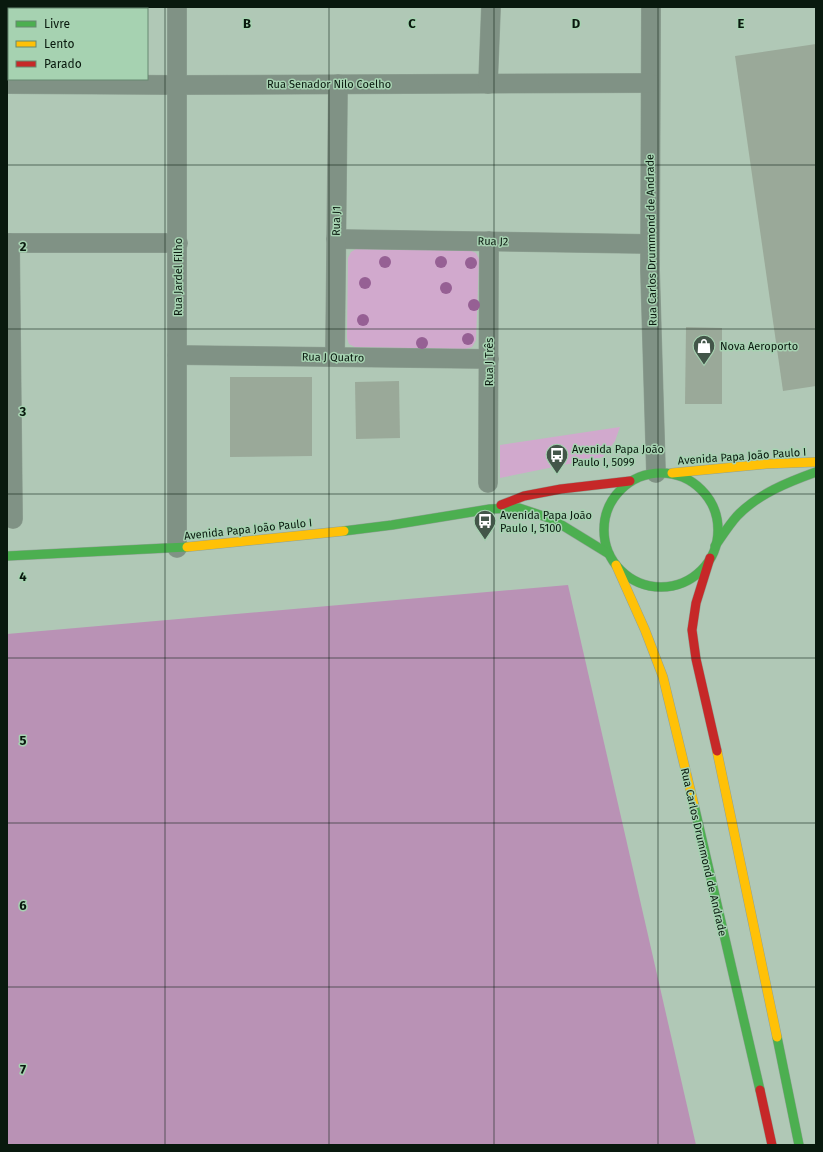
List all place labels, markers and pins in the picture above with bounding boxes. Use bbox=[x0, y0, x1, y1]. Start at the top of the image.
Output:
shop icon: Nova Aeroporto bbox=[691, 333, 717, 366]
place label: Nova Aeroporto bbox=[720, 340, 798, 353]
bus stop icon: Avenida Papa João Paulo I, 5099 bbox=[544, 442, 570, 475]
place label: Avenida Papa João Paulo I, 5099 bbox=[572, 443, 664, 469]
bus stop icon: Avenida Papa João Paulo I, 5100 bbox=[472, 508, 498, 541]
place label: Avenida Papa João Paulo I, 5100 bbox=[500, 509, 592, 535]

